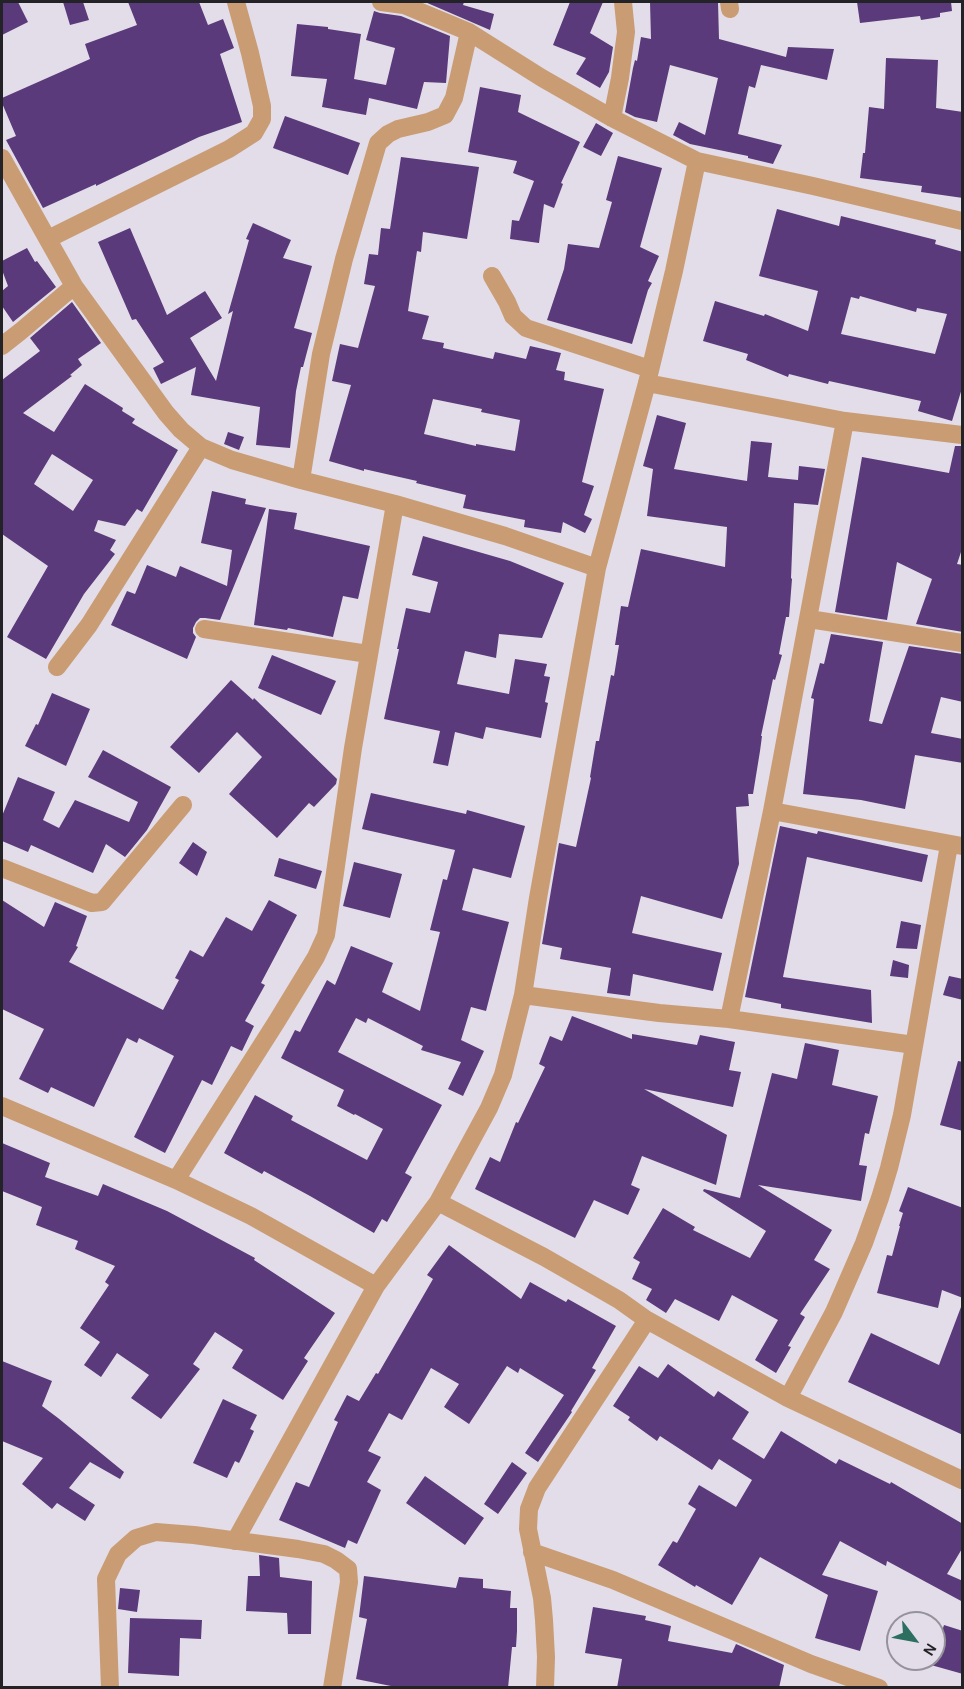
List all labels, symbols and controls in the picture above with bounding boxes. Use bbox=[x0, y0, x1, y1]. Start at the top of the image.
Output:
north arrow bbox=[886, 1611, 946, 1671]
text: N bbox=[919, 1640, 941, 1660]

